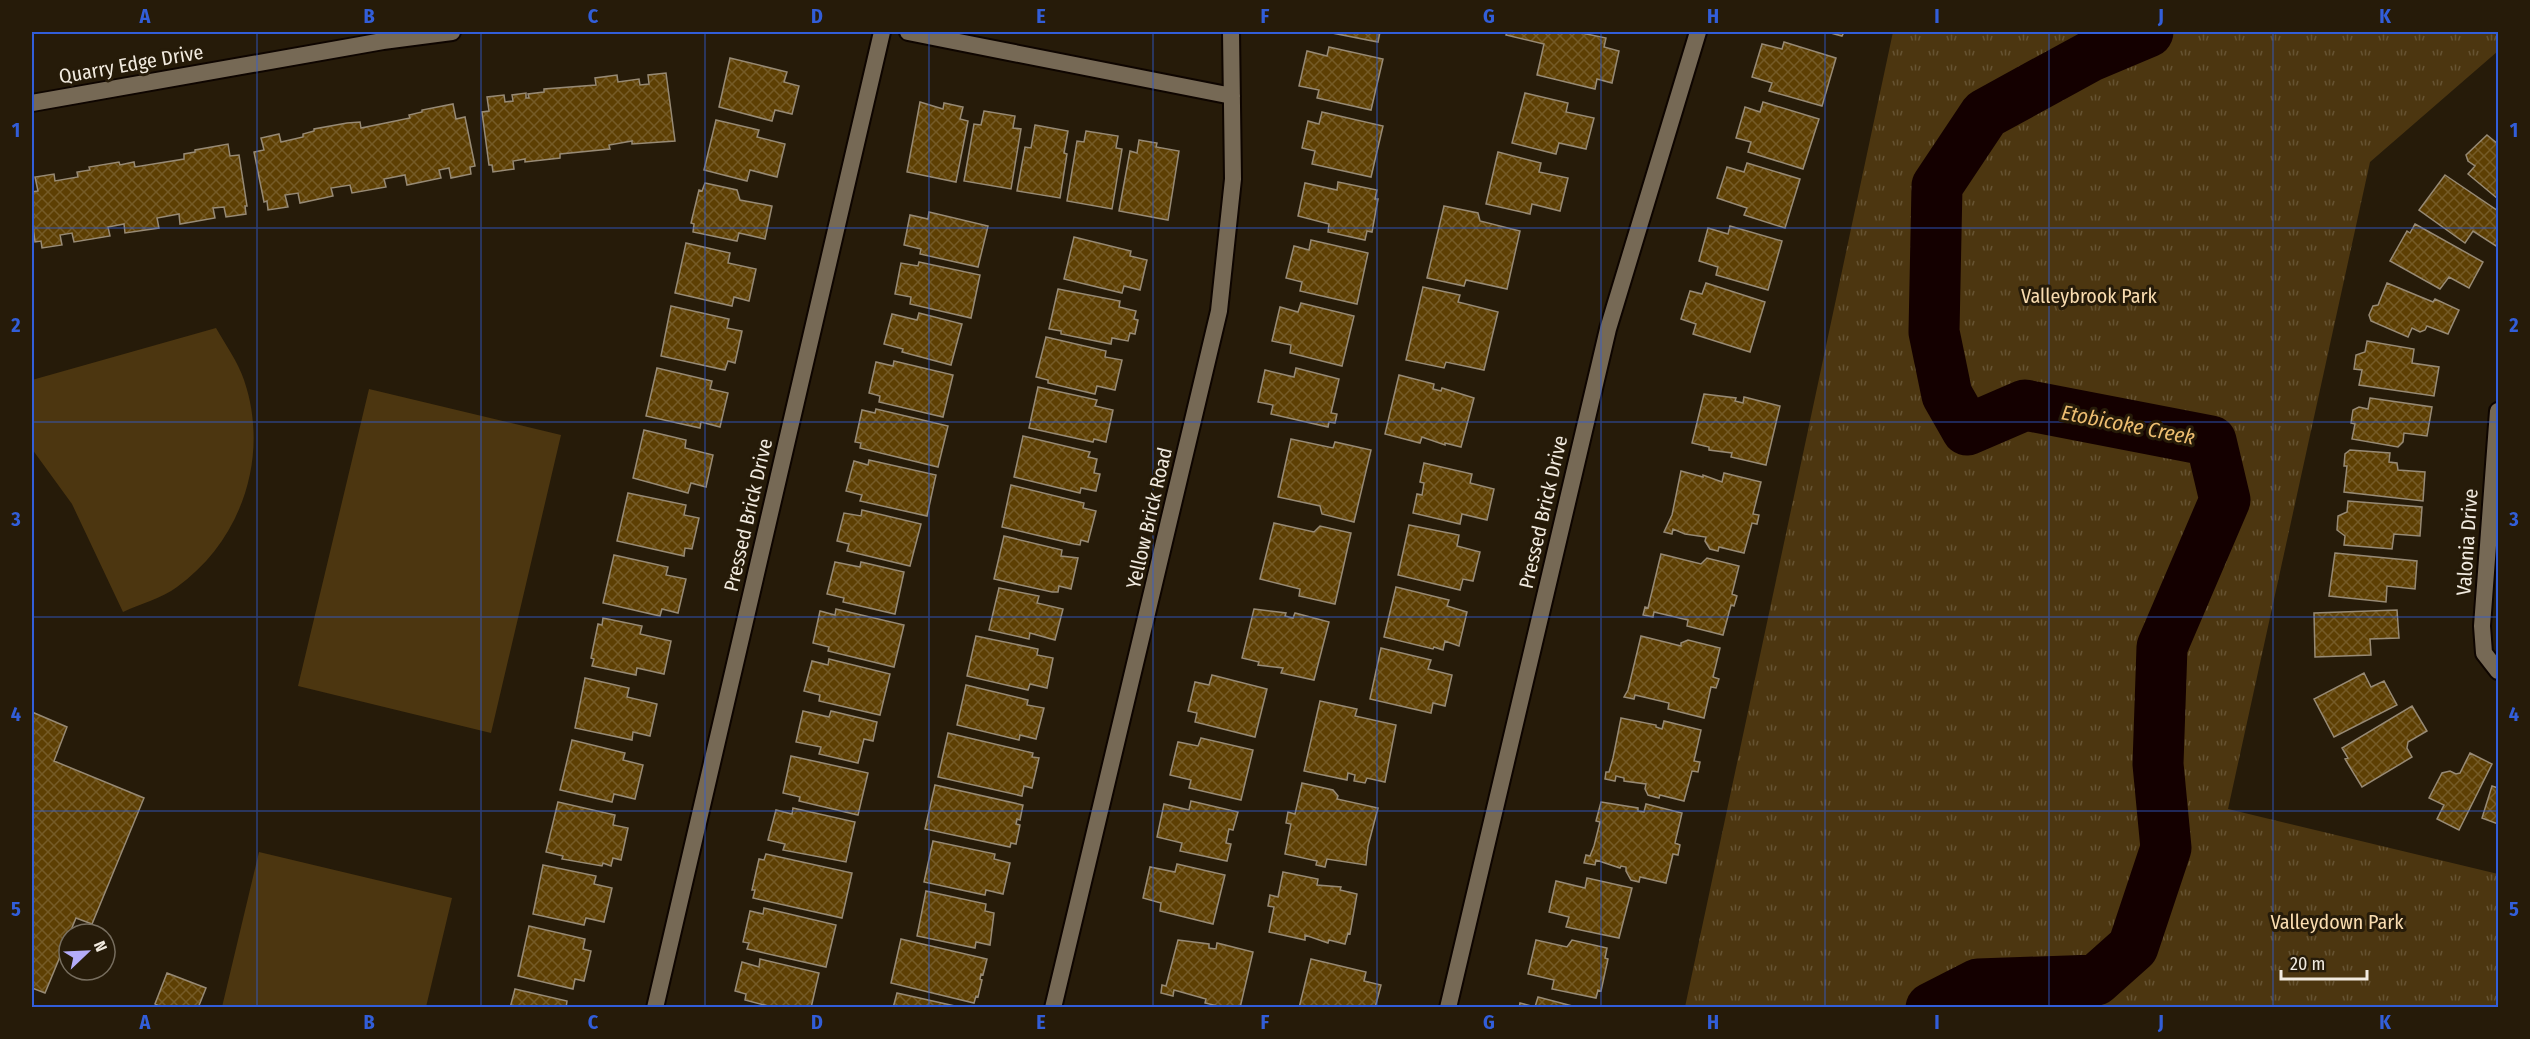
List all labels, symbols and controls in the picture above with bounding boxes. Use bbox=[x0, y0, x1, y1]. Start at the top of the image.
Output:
text: A bbox=[139, 4, 152, 28]
text: B bbox=[363, 4, 375, 28]
text: C bbox=[588, 4, 599, 28]
text: D bbox=[811, 4, 823, 28]
text: E bbox=[1036, 4, 1046, 28]
text: F bbox=[1261, 4, 1270, 28]
text: G bbox=[1483, 4, 1495, 28]
text: H bbox=[1707, 4, 1719, 28]
text: I bbox=[1934, 4, 1940, 28]
text: J bbox=[2157, 4, 2164, 28]
text: K bbox=[2379, 4, 2391, 28]
street label: Quarry Edge Drive bbox=[57, 39, 205, 89]
text: 1 bbox=[12, 118, 20, 142]
text: 1 bbox=[2510, 118, 2518, 142]
park label: Valleybrook Park bbox=[2021, 284, 2158, 308]
text: 2 bbox=[10, 313, 21, 337]
text: 2 bbox=[2508, 313, 2519, 337]
water label: Etobicoke Creek bbox=[2059, 399, 2197, 451]
street label: Pressed Brick Drive bbox=[1514, 433, 1572, 591]
street label: Pressed Brick Drive bbox=[719, 436, 777, 594]
street label: Yellow Brick Road bbox=[1121, 445, 1177, 591]
street label: Valonia Drive bbox=[2451, 488, 2483, 596]
text: 3 bbox=[10, 507, 21, 531]
text: 3 bbox=[2508, 507, 2519, 531]
text: 4 bbox=[11, 702, 21, 726]
text: 4 bbox=[2509, 702, 2519, 726]
text: 5 bbox=[11, 897, 21, 921]
text: 5 bbox=[2509, 897, 2519, 921]
park label: Valleydown Park bbox=[2270, 910, 2404, 934]
north arrow bbox=[57, 922, 117, 982]
text: N bbox=[90, 938, 111, 954]
scale bar bbox=[2281, 943, 2366, 981]
text: 20 m bbox=[2290, 953, 2325, 975]
text: A bbox=[139, 1010, 152, 1034]
text: B bbox=[363, 1010, 375, 1034]
text: C bbox=[588, 1010, 599, 1034]
text: D bbox=[811, 1010, 823, 1034]
text: E bbox=[1036, 1010, 1046, 1034]
text: F bbox=[1261, 1010, 1270, 1034]
text: G bbox=[1483, 1010, 1495, 1034]
text: H bbox=[1707, 1010, 1719, 1034]
text: I bbox=[1934, 1010, 1940, 1034]
text: J bbox=[2157, 1010, 2164, 1034]
text: K bbox=[2379, 1010, 2391, 1034]

